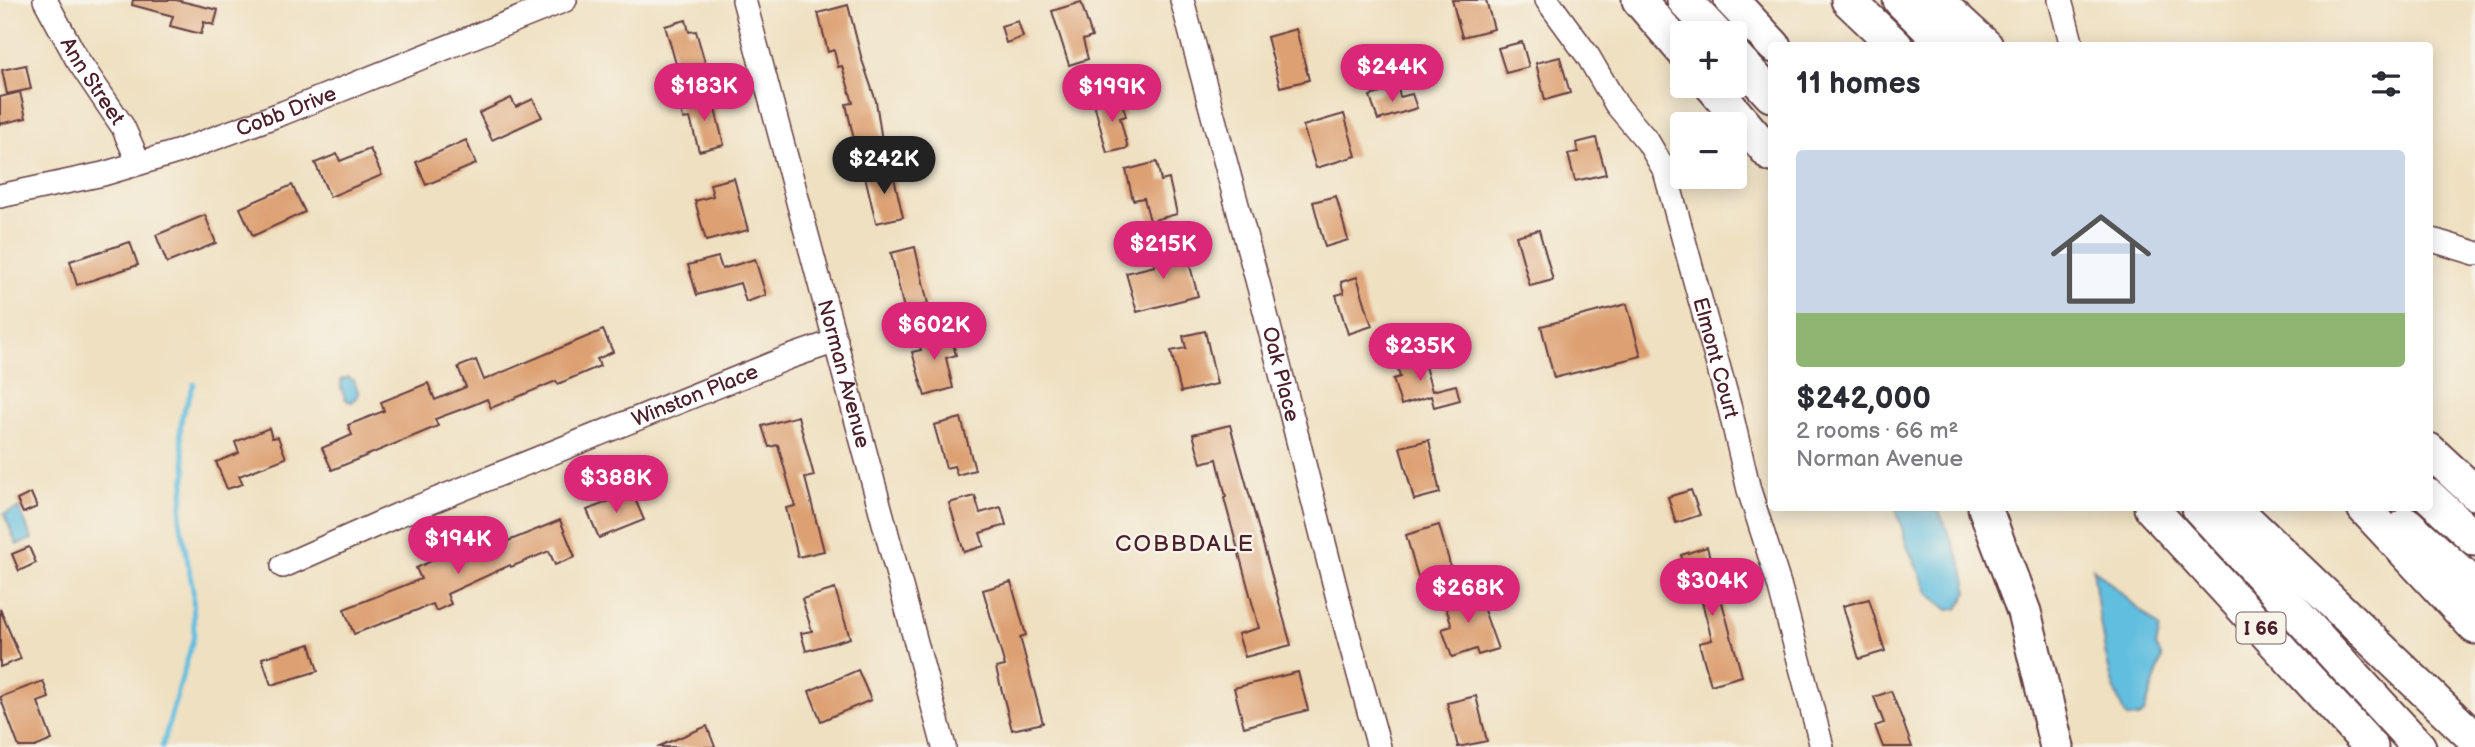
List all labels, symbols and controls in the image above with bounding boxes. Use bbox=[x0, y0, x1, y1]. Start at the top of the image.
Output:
map controls bbox=[1670, 21, 1747, 189]
button: + bbox=[1670, 21, 1747, 98]
street label: Ann Street bbox=[55, 33, 130, 130]
pin: $244K bbox=[1343, 44, 1441, 104]
text: $244K bbox=[1357, 53, 1427, 81]
pin: $183K bbox=[655, 64, 753, 123]
pin: $199K bbox=[1063, 64, 1161, 124]
icon: filters bbox=[2367, 65, 2405, 103]
text: 11 homes bbox=[1796, 66, 1920, 102]
text: $183K bbox=[670, 72, 738, 100]
text: $199K bbox=[1078, 73, 1146, 101]
street label: Cobb Drive bbox=[233, 81, 340, 142]
button: − bbox=[1670, 112, 1747, 189]
pin: $242K bbox=[835, 136, 933, 196]
text: $242K bbox=[848, 145, 920, 173]
icon: home bbox=[2038, 196, 2164, 322]
pin: $215K bbox=[1114, 222, 1212, 281]
text: $215K bbox=[1129, 230, 1197, 258]
street label: Elmont Court bbox=[1687, 295, 1744, 421]
street label: Norman Avenue bbox=[812, 297, 875, 451]
pin: $602K bbox=[885, 302, 983, 362]
text: $602K bbox=[898, 311, 970, 339]
street label: Oak Place bbox=[1257, 324, 1305, 424]
pin: $235K bbox=[1371, 324, 1469, 383]
text: $235K bbox=[1385, 332, 1455, 360]
street label: Winston Place bbox=[628, 359, 762, 432]
text: $242,000 bbox=[1796, 381, 1931, 417]
text: 2 rooms · 66 m² bbox=[1796, 417, 1958, 445]
text: Norman Avenue bbox=[1796, 445, 1963, 473]
pin: $388K bbox=[567, 456, 665, 515]
text: $388K bbox=[580, 464, 652, 492]
pin: $194K bbox=[409, 516, 507, 576]
text: $194K bbox=[424, 525, 492, 553]
district label: COBBDALE bbox=[1115, 530, 1255, 558]
pin: $304K bbox=[1663, 558, 1761, 618]
pin: $268K bbox=[1419, 566, 1517, 625]
text: $304K bbox=[1676, 567, 1748, 595]
text: $268K bbox=[1432, 574, 1504, 602]
road number: I 66 bbox=[2236, 612, 2286, 643]

